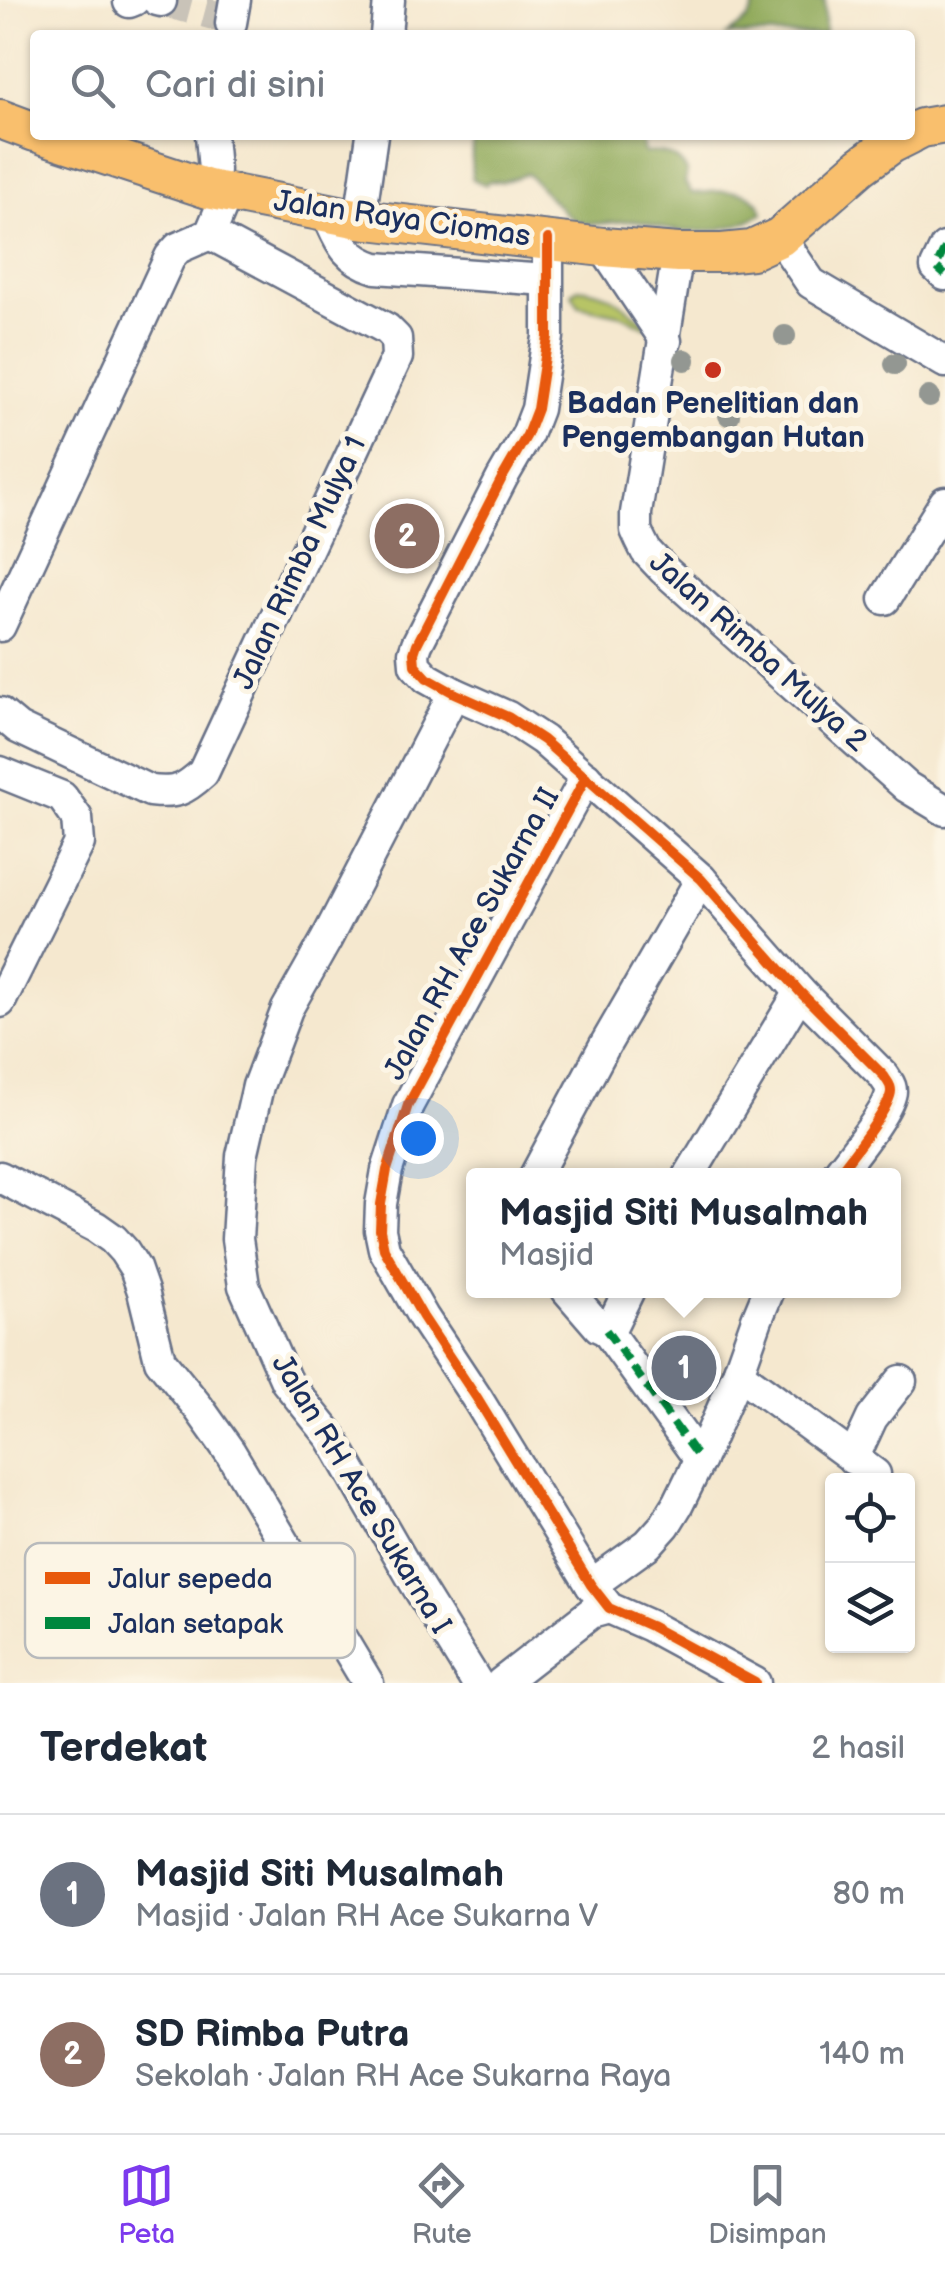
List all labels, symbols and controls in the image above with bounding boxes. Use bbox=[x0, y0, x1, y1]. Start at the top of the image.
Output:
search box bbox=[30, 30, 915, 140]
icon: search bbox=[65, 58, 120, 113]
text: Cari di sini bbox=[145, 63, 325, 108]
street label: Jalan Raya Ciomas bbox=[271, 183, 533, 255]
marker: Badan Penelitian dan Pengembangan Hutan bbox=[702, 359, 724, 381]
place label: Badan Penelitian dan Pengembangan Hutan bbox=[561, 386, 865, 456]
street label: Jalan Rimba Mulya 1 bbox=[226, 431, 374, 695]
pin: 2 bbox=[374, 498, 440, 574]
street label: Jalan Rimba Mulya 2 bbox=[642, 545, 875, 759]
street label: Jalan RH Ace Sukarna II bbox=[377, 782, 567, 1086]
your location bbox=[393, 1113, 444, 1164]
popup bbox=[466, 1168, 901, 1298]
text: Masjid Siti Musalmah bbox=[499, 1191, 868, 1236]
text: Masjid bbox=[499, 1236, 594, 1275]
pin: 1 bbox=[652, 1330, 716, 1406]
street label: Jalan RH Ace Sukarna I bbox=[263, 1348, 459, 1640]
map controls bbox=[825, 1473, 915, 1653]
button: locate bbox=[825, 1473, 915, 1563]
legend bbox=[25, 1543, 355, 1658]
text: Jalur sepeda bbox=[108, 1563, 273, 1596]
button: layers bbox=[825, 1563, 915, 1653]
text: Jalan setapak bbox=[108, 1608, 283, 1641]
text: Terdekat bbox=[40, 1723, 207, 1774]
text: 2 hasil bbox=[811, 1729, 905, 1768]
text: Masjid Siti Musalmah bbox=[135, 1852, 504, 1897]
text: 1 bbox=[66, 1875, 79, 1914]
text: 80 m bbox=[832, 1875, 905, 1914]
text: Masjid · Jalan RH Ace Sukarna V bbox=[135, 1897, 598, 1936]
text: SD Rimba Putra bbox=[135, 2012, 410, 2057]
text: 2 bbox=[63, 2035, 82, 2074]
text: 140 m bbox=[819, 2035, 905, 2074]
text: Sekolah · Jalan RH Ace Sukarna Raya bbox=[135, 2057, 671, 2096]
tab: Peta bbox=[118, 2158, 175, 2251]
tab: Rute bbox=[412, 2158, 472, 2251]
tab: Disimpan bbox=[708, 2158, 827, 2251]

